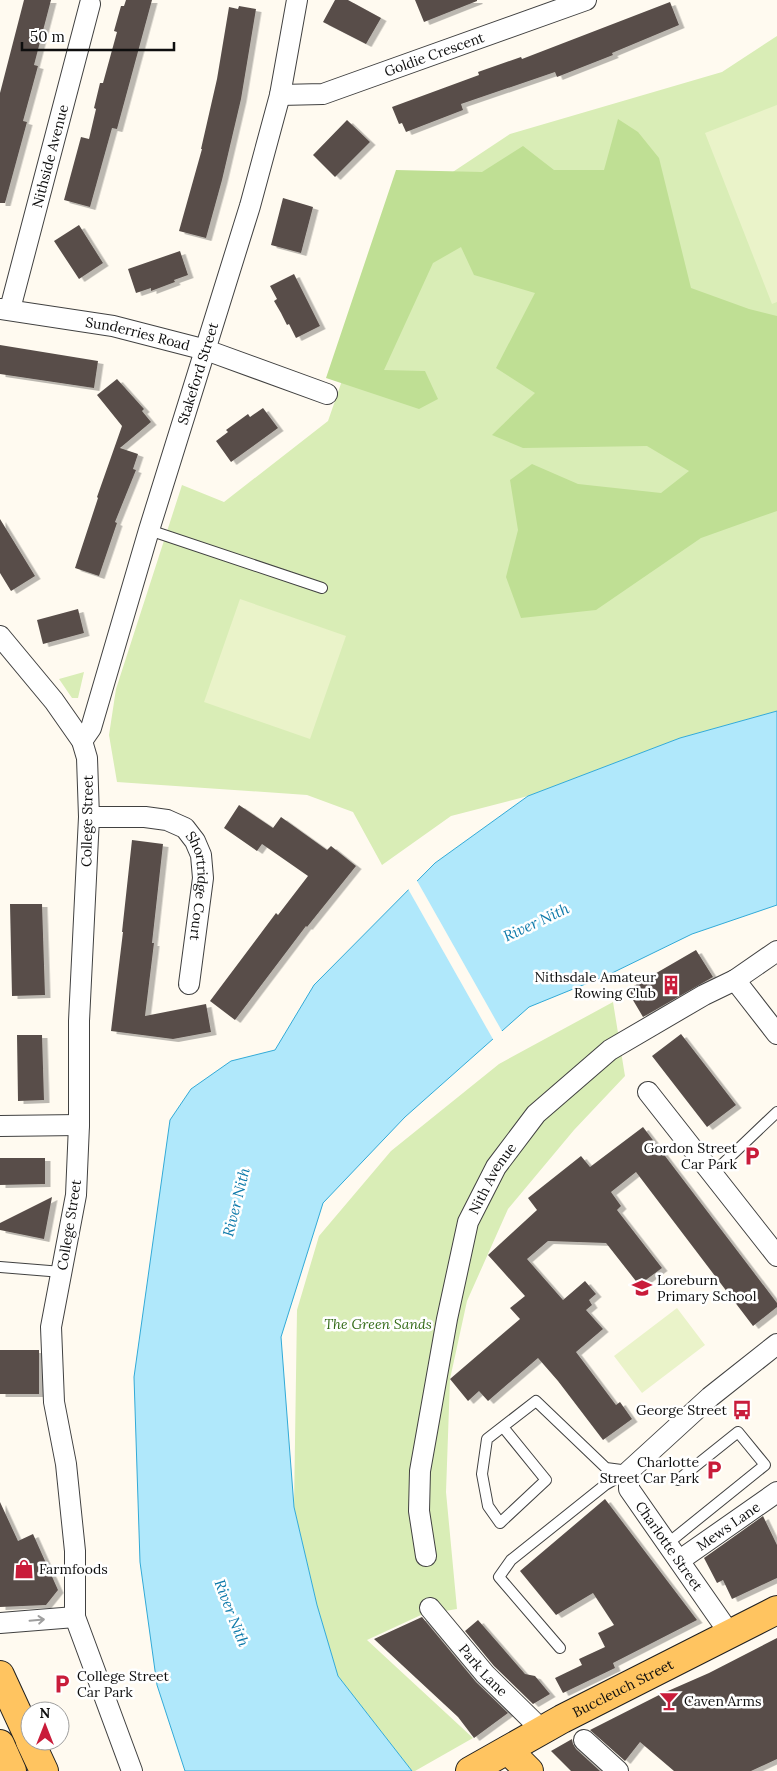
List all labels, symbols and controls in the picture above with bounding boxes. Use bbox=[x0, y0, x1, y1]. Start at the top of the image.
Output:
scale bar bbox=[22, 20, 175, 52]
text: 50 m bbox=[30, 27, 65, 46]
street label: Goldie Crescent bbox=[382, 28, 487, 80]
street label: Nithside Avenue bbox=[28, 102, 72, 210]
street label: Sunderries Road bbox=[84, 313, 192, 355]
street label: Stakeford Street bbox=[173, 320, 222, 427]
street label: College Street bbox=[77, 774, 97, 867]
street label: Shortridge Court bbox=[182, 828, 212, 942]
water label: River Nith bbox=[500, 898, 572, 945]
place label: Nithsdale Amateur Rowing Club bbox=[534, 968, 656, 1002]
building icon: Nithsdale Amateur Rowing Club bbox=[660, 974, 682, 996]
street label: Nith Avenue bbox=[464, 1139, 520, 1217]
place label: Gordon Street Car Park bbox=[644, 1139, 738, 1173]
parking icon: Gordon Street Car Park bbox=[741, 1145, 763, 1167]
water label: River Nith bbox=[218, 1165, 254, 1238]
street label: College Street bbox=[53, 1178, 85, 1272]
place label: Loreburn Primary School bbox=[657, 1271, 757, 1305]
school or university icon: Loreburn Primary School bbox=[631, 1277, 653, 1299]
park label: The Green Sands bbox=[324, 1315, 432, 1333]
bus stop icon: George Street bbox=[731, 1399, 753, 1421]
place label: George Street bbox=[636, 1401, 728, 1419]
place label: Charlotte Street Car Park bbox=[600, 1453, 699, 1487]
parking icon: Charlotte Street Car Park bbox=[703, 1459, 725, 1481]
street label: Mews Lane bbox=[693, 1497, 764, 1555]
street label: Charlotte Street bbox=[631, 1498, 707, 1595]
shop icon: Farmfoods bbox=[13, 1558, 35, 1580]
place label: Farmfoods bbox=[39, 1560, 108, 1578]
water label: River Nith bbox=[211, 1577, 254, 1650]
one-way arrow bbox=[29, 1615, 45, 1625]
street label: Park Lane bbox=[455, 1640, 512, 1701]
street label: Buccleuch Street bbox=[569, 1655, 677, 1721]
place label: College Street Car Park bbox=[77, 1667, 169, 1701]
parking icon: College Street Car Park bbox=[51, 1673, 73, 1695]
bar icon: Caven Arms bbox=[658, 1690, 680, 1712]
place label: Caven Arms bbox=[684, 1692, 761, 1710]
north arrow bbox=[20, 1701, 70, 1751]
text: N bbox=[40, 1704, 51, 1722]

